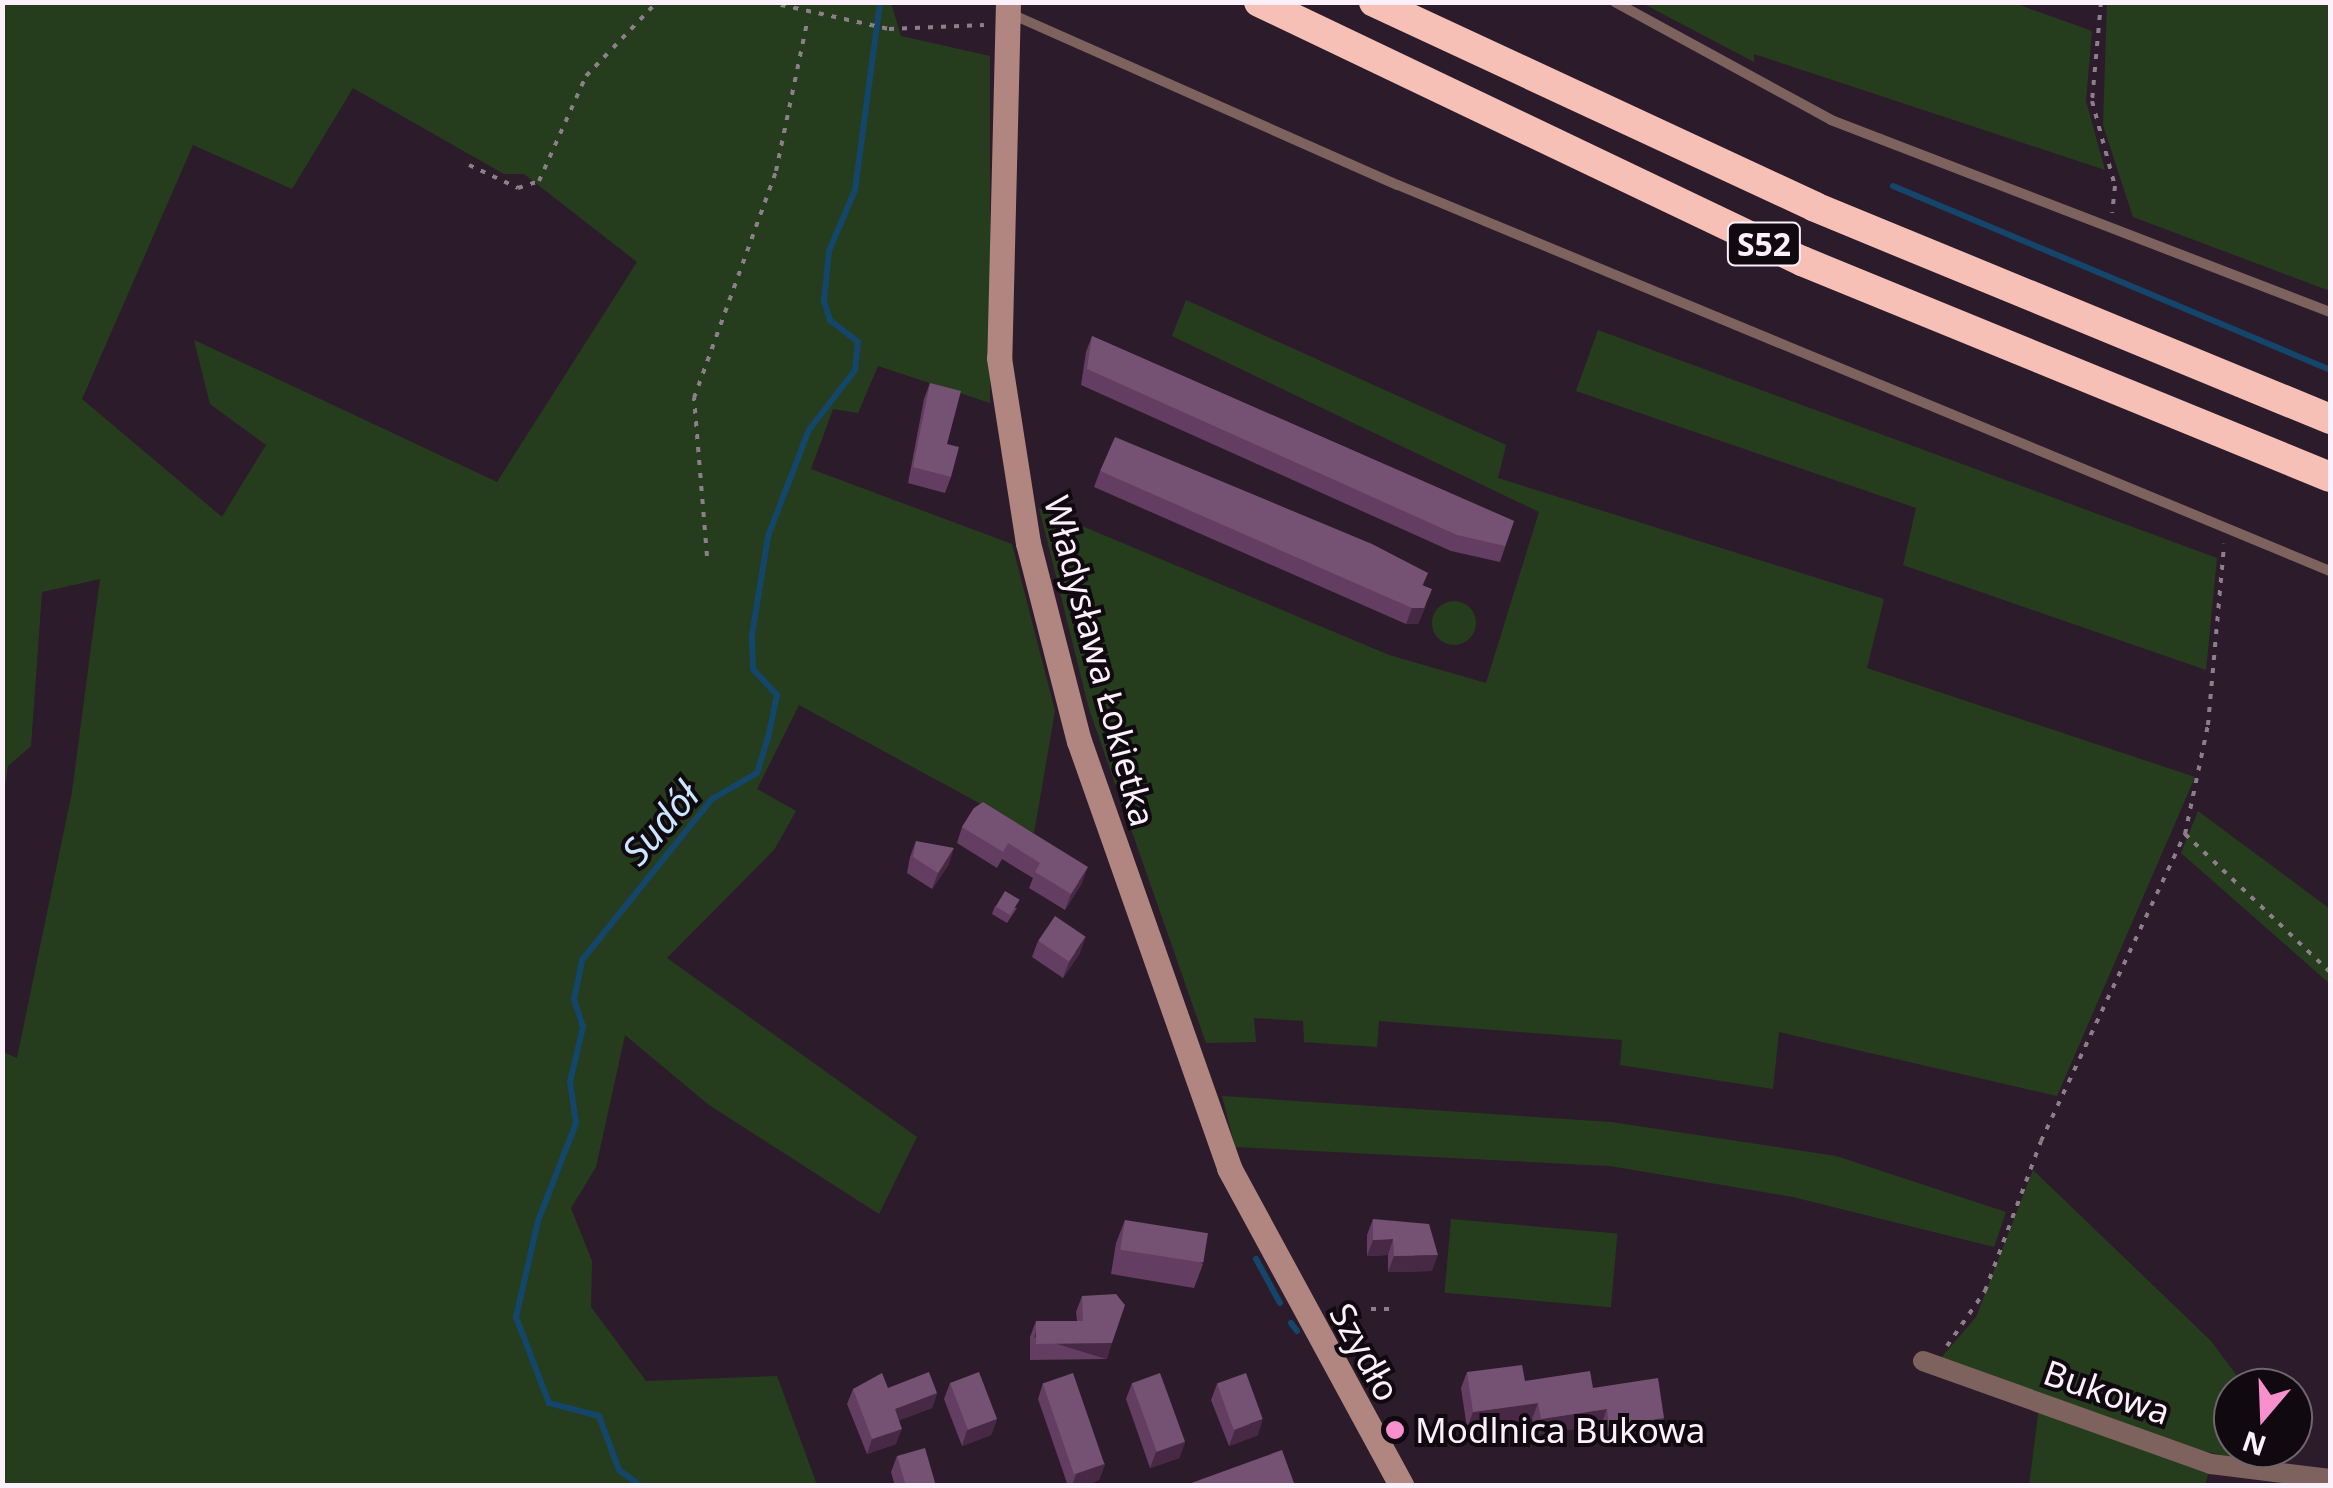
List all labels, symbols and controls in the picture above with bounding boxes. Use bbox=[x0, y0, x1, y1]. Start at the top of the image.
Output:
road number: S52 bbox=[1726, 217, 1802, 271]
street label: Władysława Łokietka bbox=[1036, 491, 1164, 831]
water label: Sudół bbox=[612, 772, 708, 874]
street label: Szydło bbox=[1321, 1296, 1409, 1408]
street label: Bukowa bbox=[2038, 1351, 2176, 1433]
north arrow bbox=[2213, 1368, 2313, 1468]
place label: Modlnica Bukowa bbox=[1415, 1409, 1705, 1451]
marker: Modlnica Bukowa bbox=[1384, 1419, 1406, 1441]
text: N bbox=[2237, 1423, 2271, 1466]

